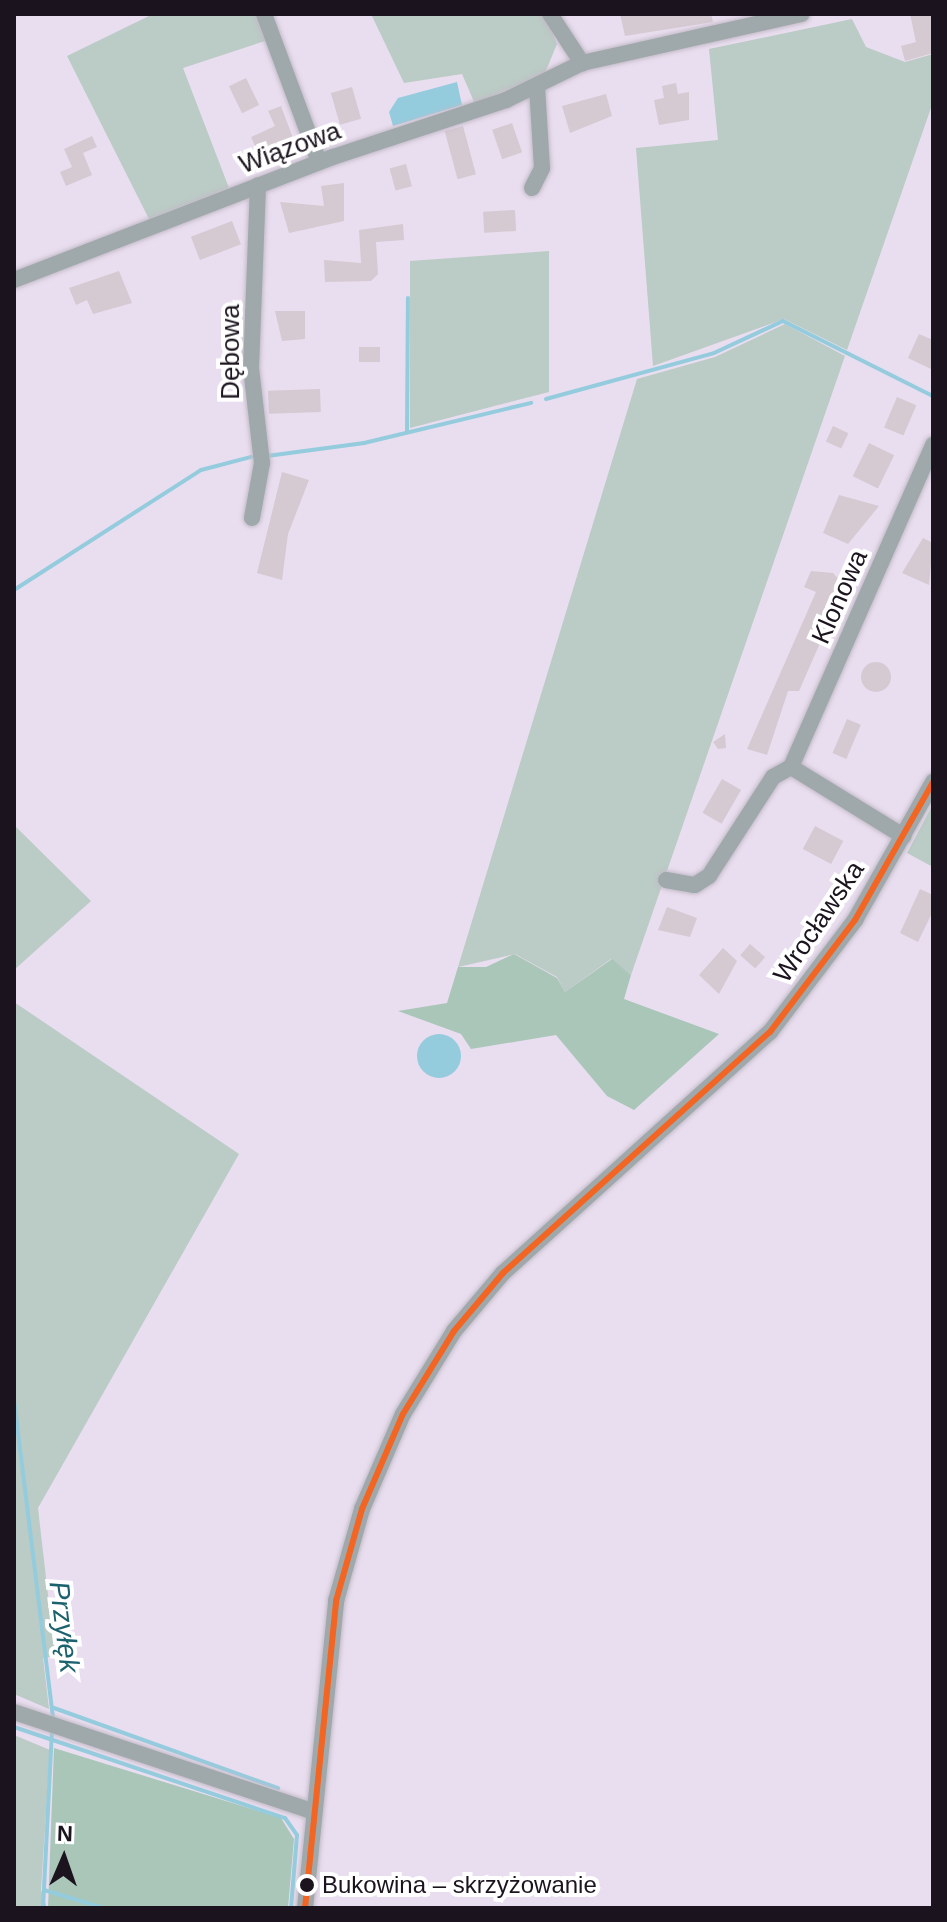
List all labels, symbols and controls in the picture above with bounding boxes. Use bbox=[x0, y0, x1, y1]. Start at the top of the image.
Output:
street label: Wiązowa bbox=[235, 115, 345, 181]
street label: Dębowa bbox=[215, 304, 247, 400]
street label: Klonowa bbox=[805, 545, 875, 649]
street label: Wrocławska bbox=[767, 855, 871, 989]
water label: Przyłęk bbox=[42, 1579, 86, 1675]
north arrow bbox=[24, 1818, 104, 1898]
text: N bbox=[56, 1821, 73, 1846]
place label: Bukowina – skrzyżowanie bbox=[322, 1871, 597, 1899]
marker: Bukowina – skrzyżowanie bbox=[299, 1877, 315, 1893]

